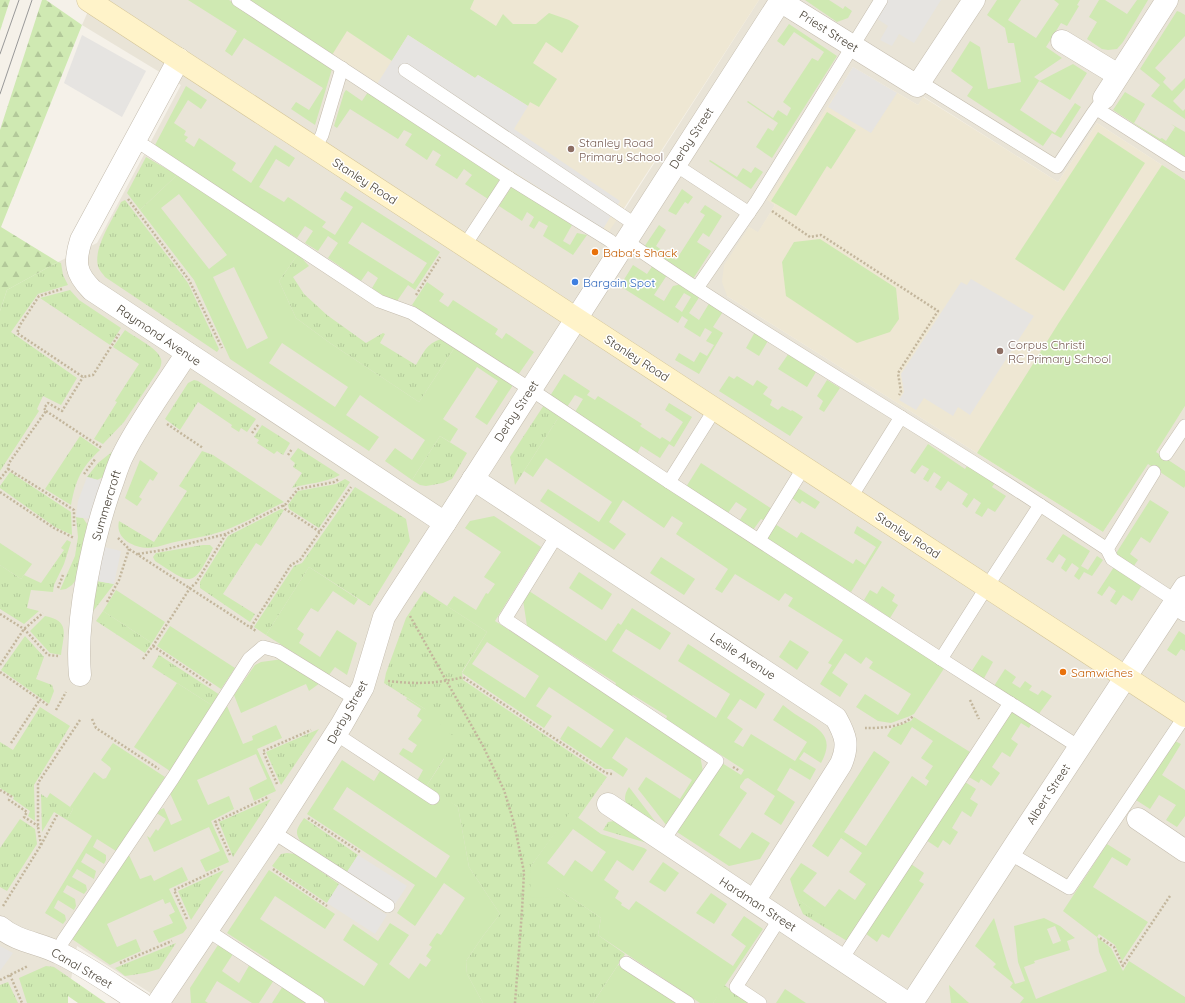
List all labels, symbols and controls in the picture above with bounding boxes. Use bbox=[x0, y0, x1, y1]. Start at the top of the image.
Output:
street label: Priest Street bbox=[797, 7, 861, 55]
street label: Derby Street bbox=[666, 104, 716, 172]
place label: Stanley Road Primary School bbox=[579, 135, 663, 164]
marker: Stanley Road Primary School bbox=[566, 144, 576, 154]
street label: Stanley Road bbox=[330, 154, 400, 208]
place label: Baba's Shack bbox=[603, 245, 677, 260]
marker: Baba's Shack bbox=[590, 247, 600, 257]
place label: Bargain Spot bbox=[583, 275, 655, 290]
marker: Bargain Spot bbox=[570, 277, 580, 287]
street label: Raymond Avenue bbox=[114, 301, 204, 369]
street label: Stanley Road bbox=[602, 331, 672, 385]
place label: Corpus Christi RC Primary School bbox=[1008, 337, 1111, 366]
marker: Corpus Christi RC Primary School bbox=[995, 346, 1005, 356]
street label: Derby Street bbox=[491, 377, 541, 445]
street label: Summercroft bbox=[88, 468, 124, 542]
street label: Stanley Road bbox=[873, 508, 943, 562]
street label: Leslie Avenue bbox=[707, 629, 779, 683]
place label: Samwiches bbox=[1071, 665, 1133, 680]
marker: Samwiches bbox=[1058, 667, 1068, 677]
street label: Derby Street bbox=[323, 678, 371, 746]
street label: Albert Street bbox=[1023, 761, 1073, 827]
street label: Hardman Street bbox=[717, 874, 799, 934]
street label: Canal Street bbox=[49, 944, 115, 992]

